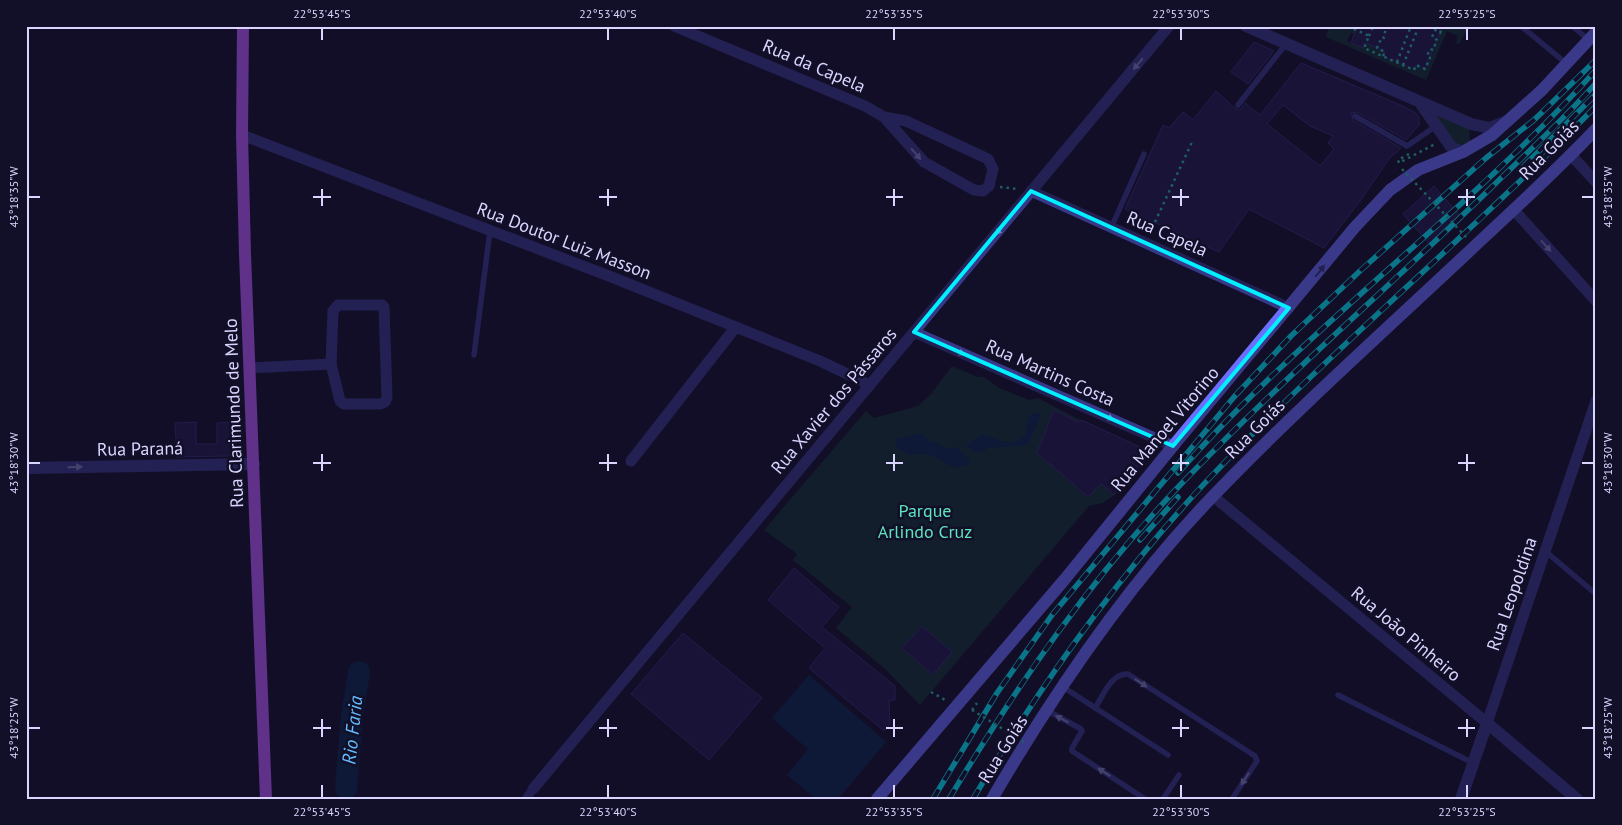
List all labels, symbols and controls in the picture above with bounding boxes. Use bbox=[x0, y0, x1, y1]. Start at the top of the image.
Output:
text: 22°53'45"S bbox=[293, 6, 351, 21]
text: 22°53'40"S bbox=[579, 6, 637, 21]
text: 22°53'35"S bbox=[865, 6, 923, 21]
text: 22°53'30"S bbox=[1152, 6, 1210, 21]
text: 22°53'25"S bbox=[1438, 6, 1496, 21]
street label: Rua da Capela bbox=[759, 34, 869, 97]
one-way arrow bbox=[1132, 57, 1144, 69]
street label: Rua Goiás bbox=[1514, 115, 1584, 185]
one-way arrow bbox=[910, 147, 922, 159]
text: 43°18'35"W bbox=[6, 166, 21, 228]
text: 43°18'35"W bbox=[1600, 166, 1615, 228]
street label: Rua Doutor Luiz Masson bbox=[474, 197, 655, 284]
street label: Rua Capela bbox=[1123, 206, 1211, 262]
one-way arrow bbox=[994, 222, 1006, 234]
one-way arrow bbox=[1541, 240, 1552, 253]
one-way arrow bbox=[1315, 265, 1326, 278]
street label: Rua Clarimundo de Melo bbox=[219, 318, 248, 508]
street label: Rua Xavier dos Pássaros bbox=[766, 323, 902, 479]
street label: Rua Martins Costa bbox=[982, 334, 1118, 411]
one-way arrow bbox=[951, 349, 966, 357]
street label: Rua Manoel Vitorino bbox=[1106, 361, 1224, 496]
street label: Rua Goiás bbox=[1220, 394, 1290, 464]
one-way arrow bbox=[1100, 414, 1114, 422]
text: 43°18'30"W bbox=[6, 432, 21, 494]
text: 43°18'30"W bbox=[1600, 432, 1615, 494]
street label: Rua Paraná bbox=[97, 436, 183, 461]
one-way arrow bbox=[67, 463, 83, 471]
park label: Parque Arlindo Cruz bbox=[878, 499, 972, 543]
street label: Rua Leopoldina bbox=[1481, 534, 1542, 654]
street label: Rua João Pinheiro bbox=[1347, 581, 1466, 686]
one-way arrow bbox=[1135, 678, 1148, 687]
water label: Rio Faria bbox=[336, 694, 368, 766]
text: 43°18'25"W bbox=[6, 697, 21, 759]
text: 43°18'25"W bbox=[1600, 697, 1615, 759]
street label: Rua Goiás bbox=[973, 710, 1032, 787]
one-way arrow bbox=[1055, 715, 1070, 723]
one-way arrow bbox=[1097, 767, 1111, 777]
one-way arrow bbox=[1240, 772, 1250, 786]
text: 22°53'45"S bbox=[293, 804, 351, 819]
text: 22°53'40"S bbox=[579, 804, 637, 819]
text: 22°53'35"S bbox=[865, 804, 923, 819]
text: 22°53'30"S bbox=[1152, 804, 1210, 819]
text: 22°53'25"S bbox=[1438, 804, 1496, 819]

